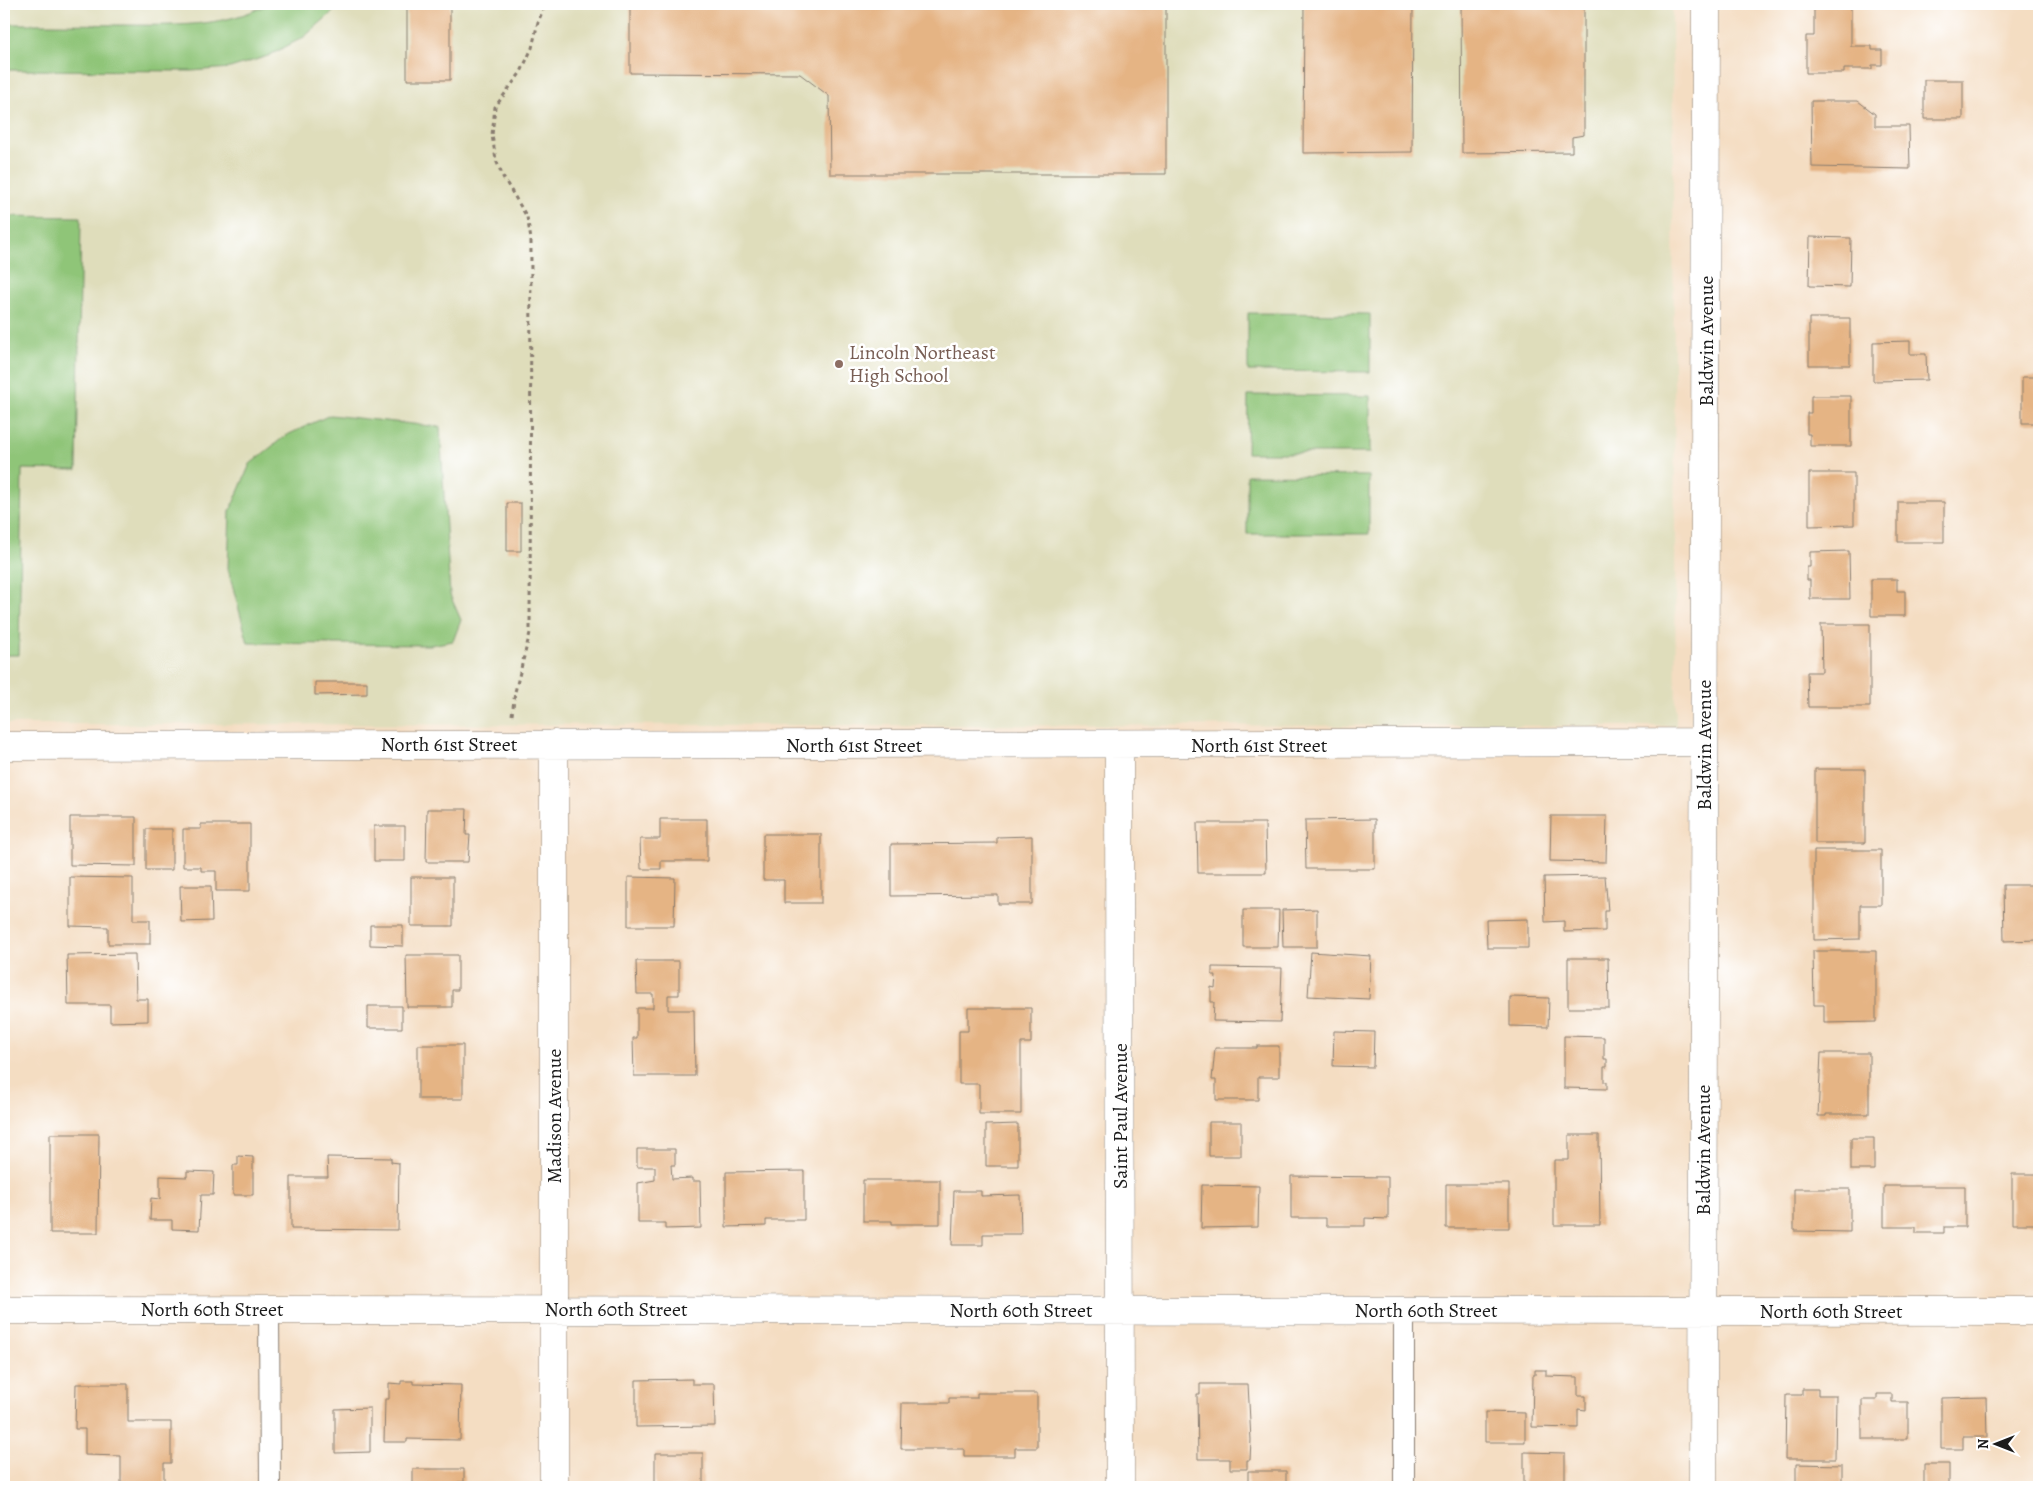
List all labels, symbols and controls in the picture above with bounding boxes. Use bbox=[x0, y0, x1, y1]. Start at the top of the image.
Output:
street label: Baldwin Avenue bbox=[1693, 275, 1720, 407]
place label: Lincoln Northeast High School bbox=[849, 339, 996, 389]
marker: Lincoln Northeast High School bbox=[833, 358, 845, 370]
street label: Baldwin Avenue bbox=[1691, 679, 1718, 811]
street label: North 61st Street bbox=[381, 731, 518, 758]
street label: North 61st Street bbox=[786, 732, 923, 759]
street label: North 61st Street bbox=[1191, 732, 1328, 759]
street label: Saint Paul Avenue bbox=[1107, 1043, 1134, 1189]
street label: Madison Avenue bbox=[541, 1049, 568, 1183]
street label: Baldwin Avenue bbox=[1690, 1084, 1717, 1216]
street label: North 60th Street bbox=[140, 1296, 284, 1323]
street label: North 60th Street bbox=[544, 1296, 688, 1323]
street label: North 60th Street bbox=[949, 1297, 1093, 1324]
street label: North 60th Street bbox=[1354, 1297, 1498, 1324]
street label: North 60th Street bbox=[1759, 1298, 1903, 1325]
north arrow bbox=[1970, 1418, 2020, 1468]
text: N bbox=[1974, 1439, 1993, 1449]

